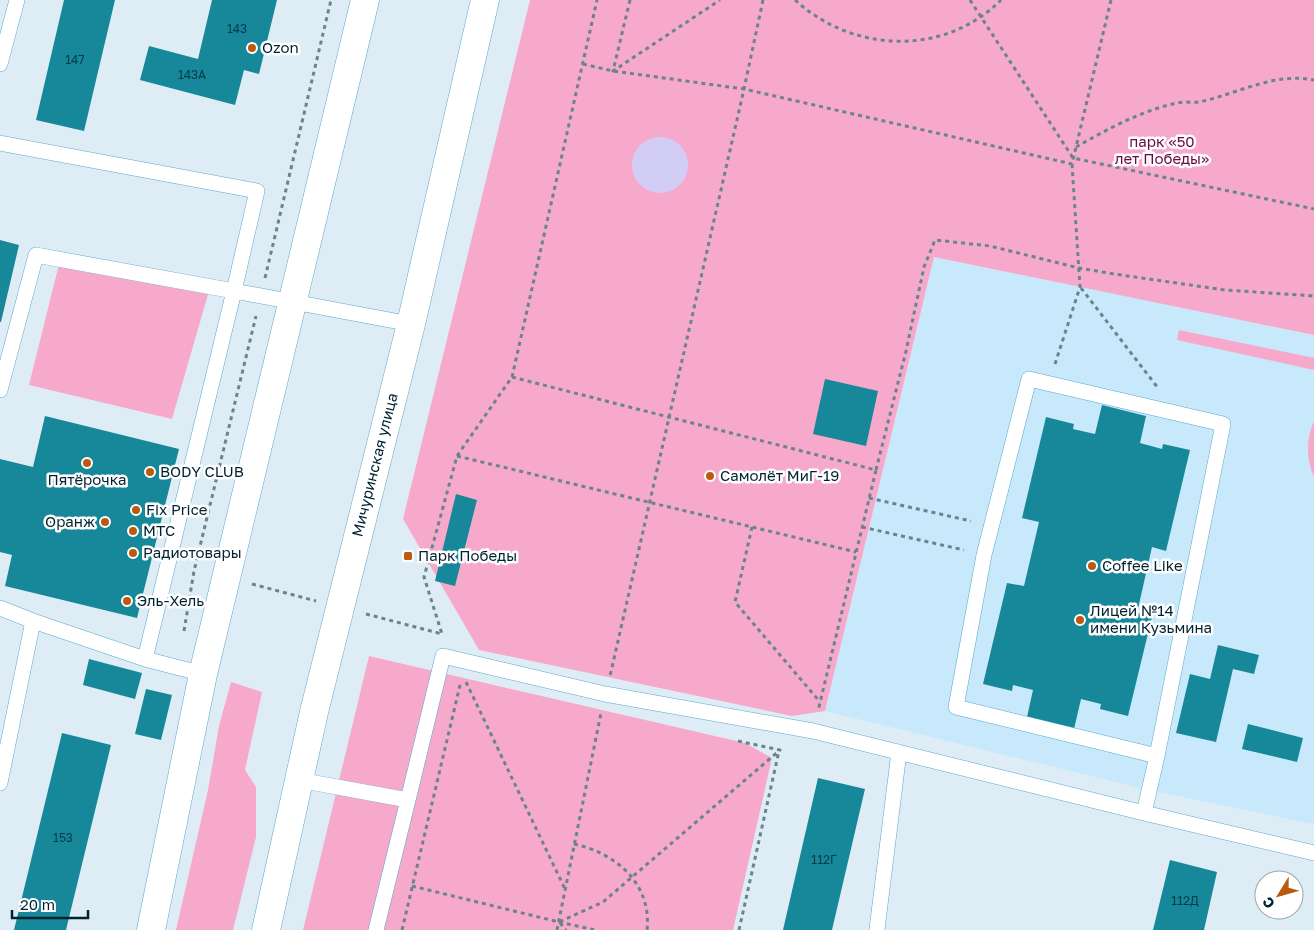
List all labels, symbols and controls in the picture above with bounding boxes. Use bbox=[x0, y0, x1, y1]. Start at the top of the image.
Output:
house number: 143 bbox=[227, 21, 247, 36]
place label: Ozon bbox=[262, 38, 299, 56]
marker: Ozon bbox=[246, 42, 258, 54]
house number: 147 bbox=[65, 52, 85, 67]
house number: 143А bbox=[178, 67, 206, 82]
park label: парк «50 лет Победы» bbox=[1115, 132, 1209, 167]
street label: Мичуринская улица bbox=[347, 391, 401, 539]
marker: Пятёрочка bbox=[81, 457, 93, 469]
place label: BODY CLUB bbox=[160, 462, 244, 480]
marker: BODY CLUB bbox=[144, 466, 156, 478]
place label: Самолёт МиГ-19 bbox=[720, 466, 839, 484]
place label: Пятёрочка bbox=[47, 470, 127, 488]
marker: Самолёт МиГ-19 bbox=[704, 470, 716, 482]
place label: Fix Price bbox=[146, 500, 208, 518]
marker: Fix Price bbox=[130, 504, 142, 516]
place label: Оранж bbox=[45, 512, 95, 530]
marker: Оранж bbox=[99, 516, 111, 528]
place label: МТС bbox=[143, 521, 175, 539]
marker: МТС bbox=[127, 525, 139, 537]
place label: Радиотовары bbox=[143, 543, 242, 561]
place label: Парк Победы bbox=[418, 546, 517, 564]
marker: Радиотовары bbox=[127, 547, 139, 559]
marker: Парк Победы bbox=[402, 550, 414, 562]
place label: Coffee Like bbox=[1102, 556, 1183, 574]
marker: Coffee Like bbox=[1086, 560, 1098, 572]
place label: Эль-Хель bbox=[137, 591, 204, 609]
marker: Эль-Хель bbox=[121, 595, 133, 607]
place label: Лицей №14 имени Кузьмина bbox=[1090, 601, 1212, 636]
marker: Лицей №14 имени Кузьмина bbox=[1074, 614, 1086, 626]
house number: 153 bbox=[53, 830, 73, 845]
house number: 112Г bbox=[811, 852, 837, 867]
north arrow bbox=[1254, 870, 1304, 920]
scale bar bbox=[12, 888, 89, 920]
house number: 112Д bbox=[1171, 893, 1199, 908]
text: С bbox=[1258, 894, 1278, 912]
text: 20 m bbox=[20, 895, 55, 913]

